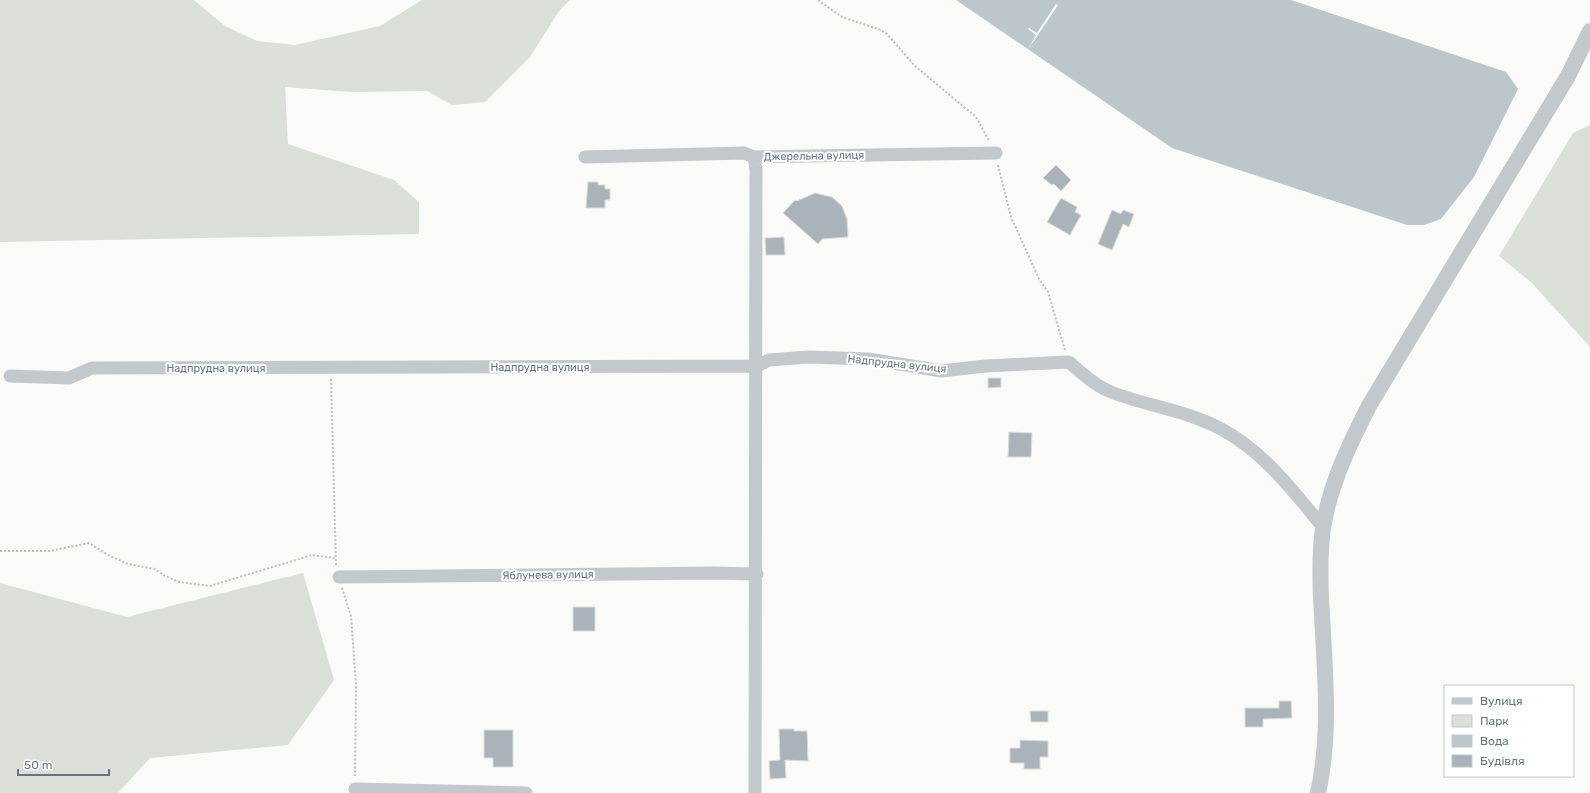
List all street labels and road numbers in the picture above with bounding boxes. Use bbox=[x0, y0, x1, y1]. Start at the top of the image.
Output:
street label: Джерельна вулиця bbox=[764, 149, 864, 163]
street label: Надпрудна вулиця bbox=[847, 352, 947, 376]
street label: Надпрудна вулиця bbox=[490, 361, 590, 374]
street label: Надпрудна вулиця bbox=[166, 362, 266, 375]
street label: Яблунева вулиця bbox=[502, 568, 594, 582]

